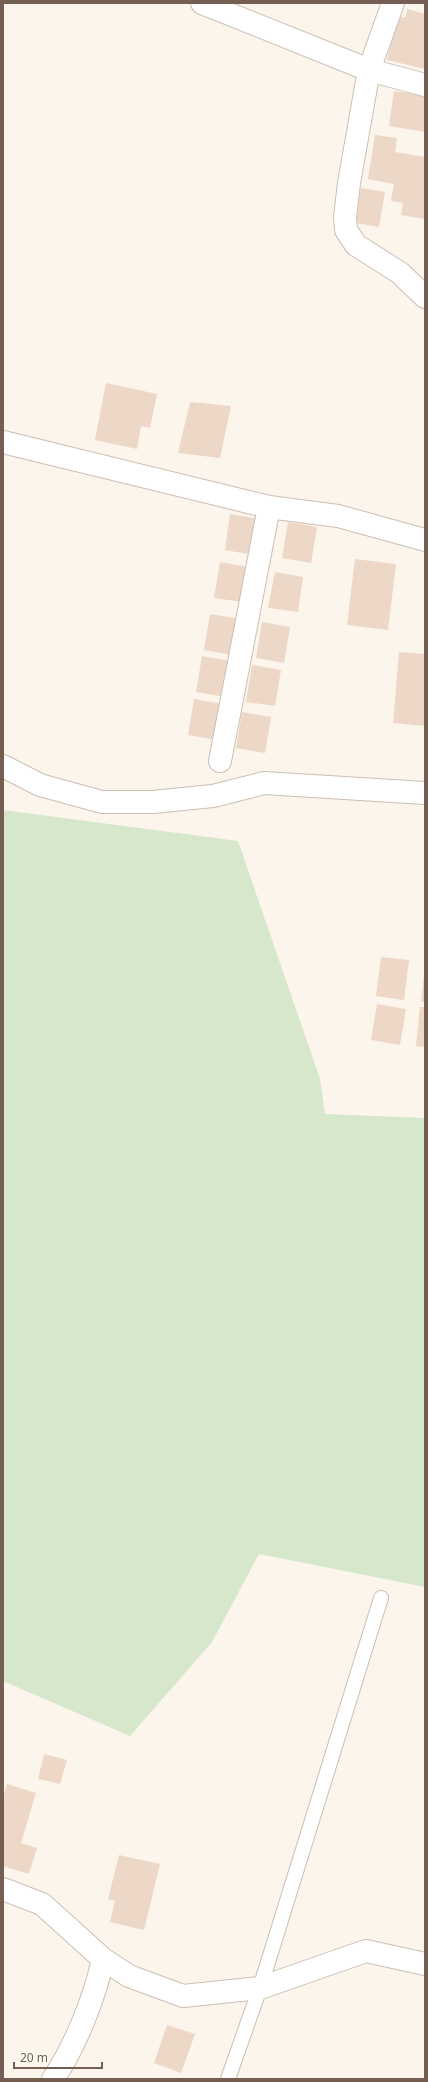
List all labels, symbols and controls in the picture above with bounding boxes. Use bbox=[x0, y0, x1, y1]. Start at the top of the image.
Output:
scale bar bbox=[14, 2044, 102, 2070]
text: 20 m bbox=[20, 2049, 48, 2066]

